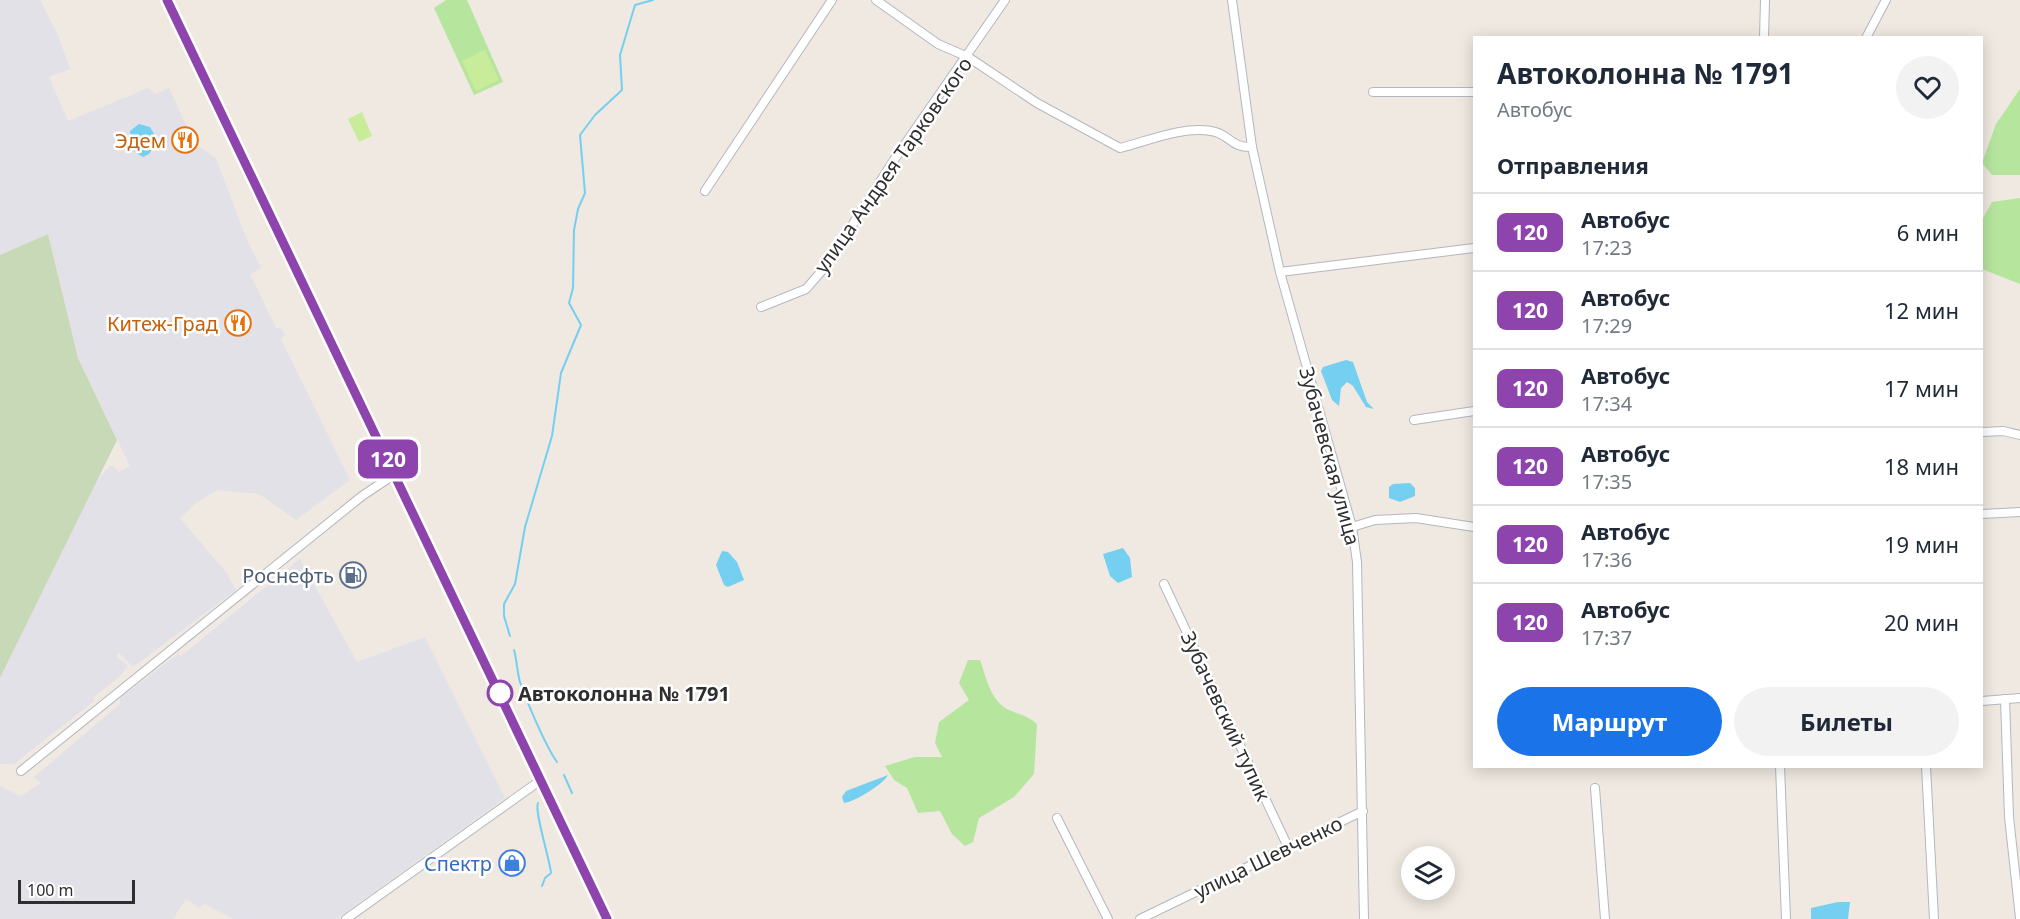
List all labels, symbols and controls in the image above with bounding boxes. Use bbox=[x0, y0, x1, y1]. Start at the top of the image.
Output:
street label: улица Андрея Тарковского bbox=[808, 52, 978, 278]
text: Автоколонна № 1791 bbox=[1497, 54, 1794, 92]
button: heart bbox=[1896, 56, 1959, 119]
text: Автобус bbox=[1497, 96, 1573, 123]
restaurant icon: Эдем bbox=[170, 125, 200, 155]
place label: Эдем bbox=[115, 127, 166, 154]
text: Отправления bbox=[1497, 150, 1649, 180]
text: Автобус bbox=[1581, 204, 1670, 234]
text: 6 мин bbox=[1897, 217, 1959, 247]
text: 120 bbox=[1512, 218, 1548, 246]
text: 17:23 bbox=[1581, 234, 1632, 261]
text: Автобус bbox=[1581, 282, 1670, 312]
text: 12 мин bbox=[1884, 295, 1959, 325]
text: 120 bbox=[1512, 296, 1548, 324]
restaurant icon: Китеж-Град bbox=[223, 308, 253, 338]
place label: Китеж-Град bbox=[107, 310, 218, 337]
text: 17:29 bbox=[1581, 312, 1632, 339]
text: Автобус bbox=[1581, 360, 1670, 390]
street label: Зубачевская улица bbox=[1293, 364, 1367, 548]
text: 17 мин bbox=[1884, 373, 1959, 403]
text: 120 bbox=[1512, 374, 1548, 402]
text: 17:34 bbox=[1581, 390, 1632, 417]
text: Автобус bbox=[1581, 438, 1670, 468]
line badge: 120 bbox=[354, 440, 422, 478]
text: 120 bbox=[370, 445, 406, 473]
text: 18 мин bbox=[1884, 451, 1959, 481]
text: 120 bbox=[1512, 452, 1548, 480]
text: 17:35 bbox=[1581, 468, 1632, 495]
text: Автобус bbox=[1581, 516, 1670, 546]
text: 19 мин bbox=[1884, 529, 1959, 559]
text: 120 bbox=[1512, 530, 1548, 558]
text: 17:36 bbox=[1581, 546, 1632, 573]
fuel station icon: Роснефть bbox=[338, 560, 368, 590]
place label: Роснефть bbox=[242, 562, 334, 589]
text: Автобус bbox=[1581, 594, 1670, 624]
text: 20 мин bbox=[1884, 607, 1959, 637]
text: 120 bbox=[1512, 608, 1548, 636]
text: 17:37 bbox=[1581, 624, 1632, 651]
street label: Зубачевский тупик bbox=[1175, 627, 1277, 805]
marker: Автоколонна № 1791 bbox=[487, 680, 513, 706]
place label: Автоколонна № 1791 bbox=[518, 680, 730, 707]
button: Маршрут bbox=[1497, 687, 1722, 756]
button: Билеты bbox=[1734, 687, 1959, 756]
street label: улица Шевченко bbox=[1189, 809, 1347, 905]
map controls bbox=[1401, 846, 1455, 900]
button: layers bbox=[1401, 846, 1455, 900]
shop icon: Спектр bbox=[497, 848, 527, 878]
place label: Спектр bbox=[424, 850, 492, 877]
scale bar bbox=[18, 877, 135, 904]
text: 100 m bbox=[27, 879, 74, 901]

